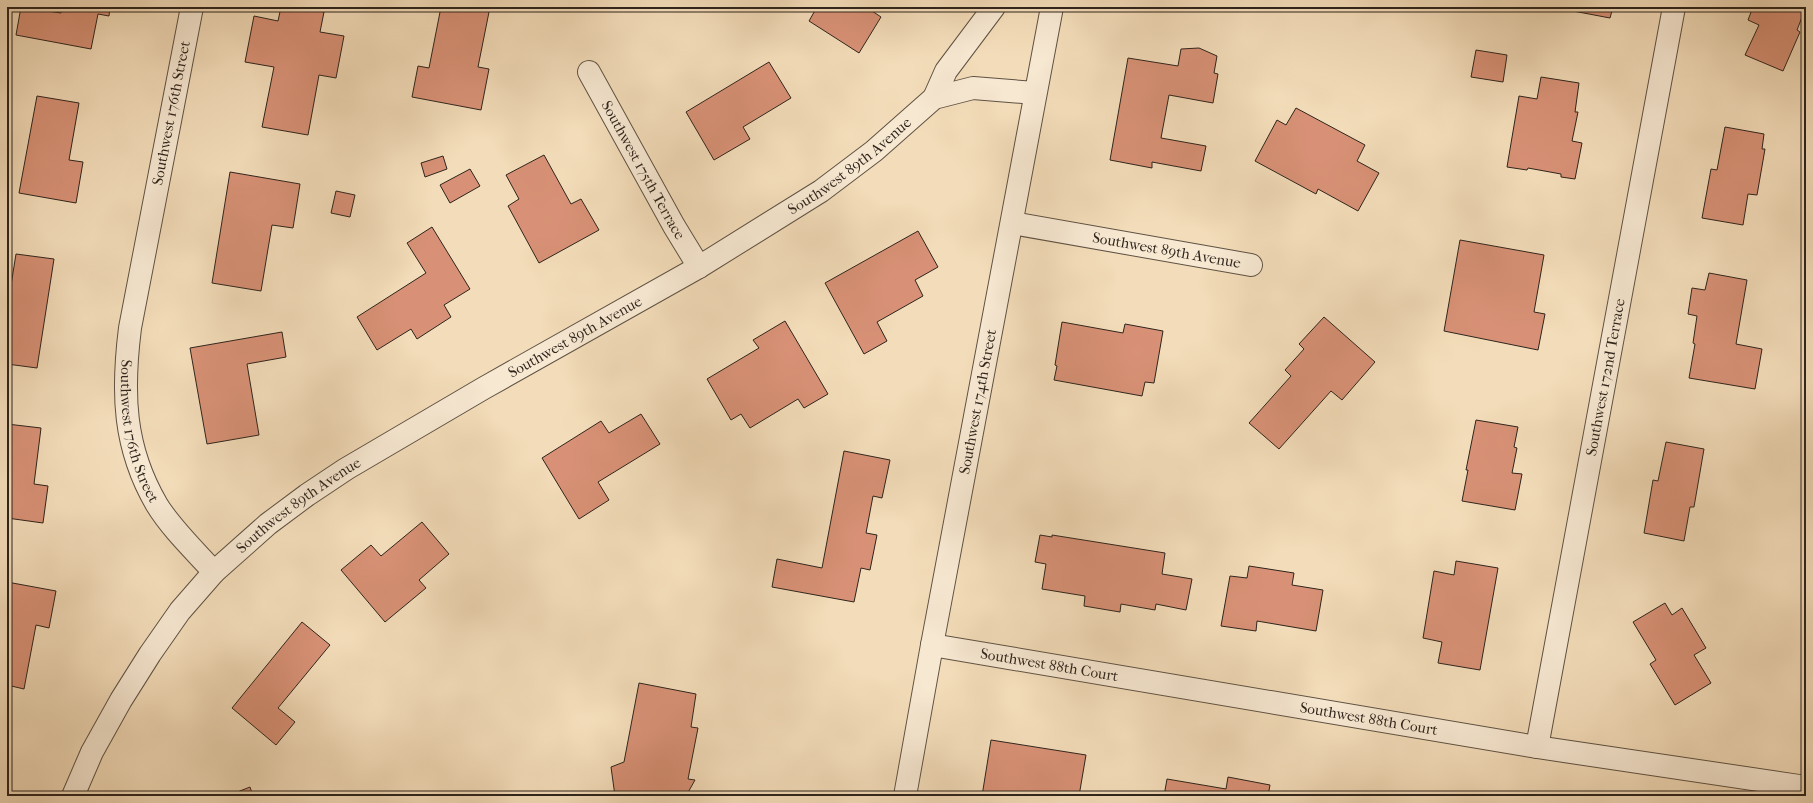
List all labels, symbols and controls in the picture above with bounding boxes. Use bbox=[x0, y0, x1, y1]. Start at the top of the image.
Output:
street label: Southwest 176th Street bbox=[148, 39, 194, 187]
street label: Southwest 175th Terrace bbox=[598, 98, 689, 243]
street label: Southwest 89th Avenue bbox=[784, 113, 915, 218]
street label: Southwest 89th Avenue bbox=[1091, 228, 1243, 272]
street label: Southwest 89th Avenue bbox=[505, 292, 645, 382]
street label: Southwest 172nd Terrace bbox=[1582, 296, 1629, 458]
street label: Southwest 174th Street bbox=[955, 327, 1000, 476]
street label: Southwest 176th Street bbox=[117, 359, 163, 506]
street label: Southwest 89th Avenue bbox=[232, 453, 364, 557]
street label: Southwest 88th Court bbox=[979, 644, 1120, 685]
street label: Southwest 88th Court bbox=[1299, 698, 1440, 739]

